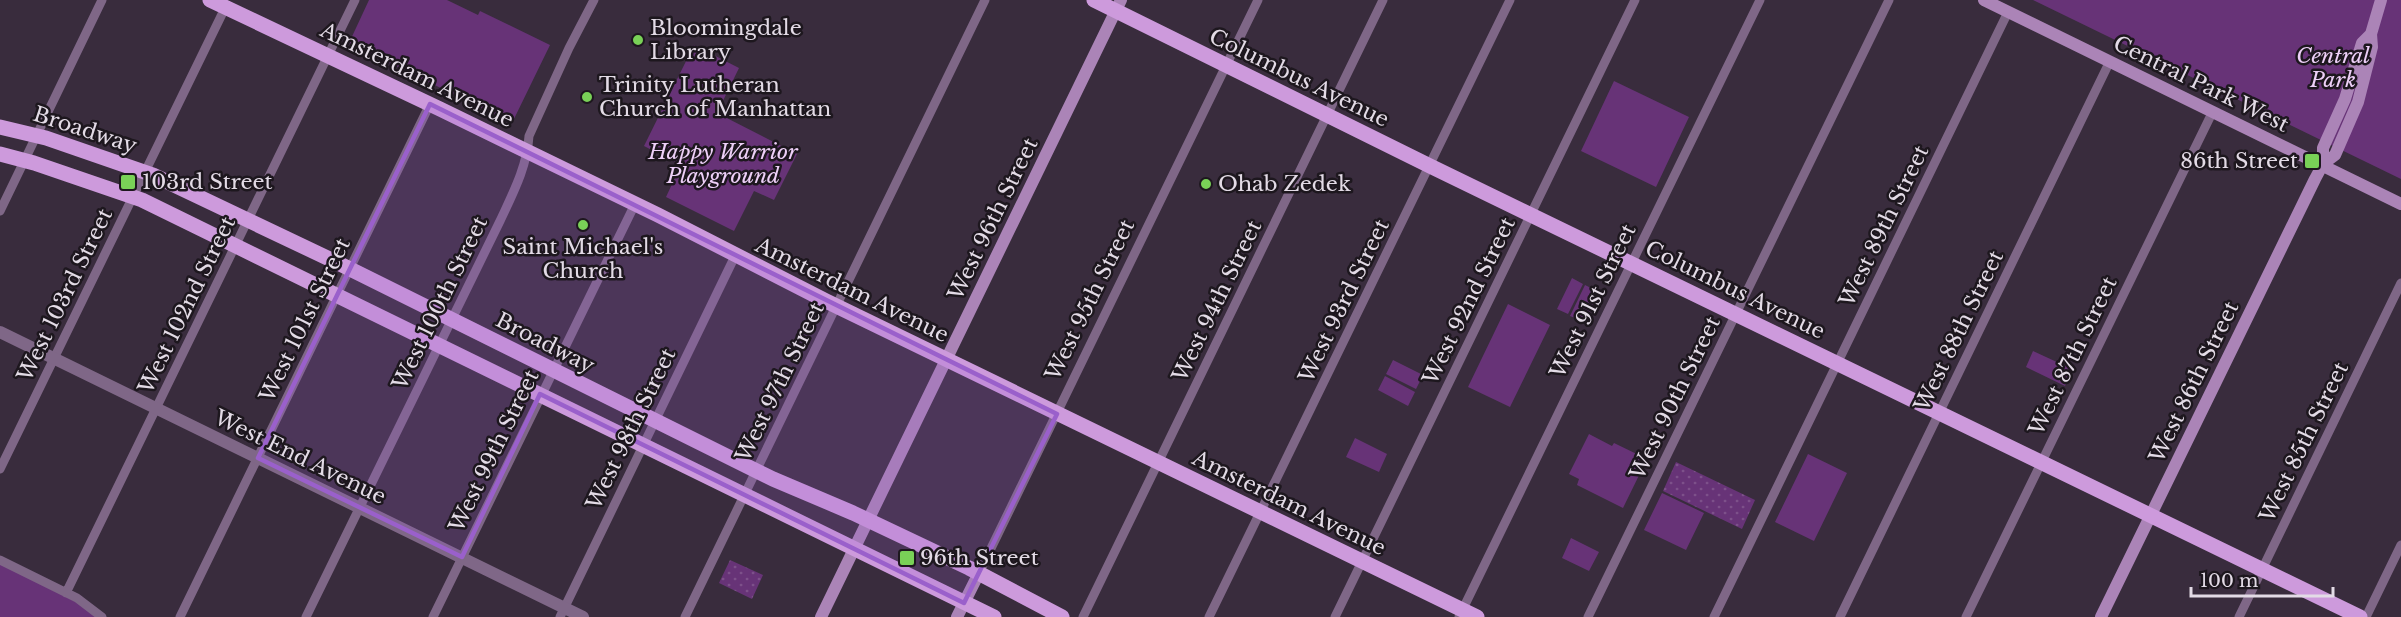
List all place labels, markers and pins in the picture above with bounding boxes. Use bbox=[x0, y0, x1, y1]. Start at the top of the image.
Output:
place label: Bloomingdale Library bbox=[650, 15, 802, 65]
marker: Bloomingdale Library bbox=[631, 33, 645, 47]
place label: Trinity Lutheran Church of Manhattan bbox=[599, 72, 831, 122]
marker: Trinity Lutheran Church of Manhattan bbox=[580, 90, 594, 104]
place label: 86th Street bbox=[2180, 148, 2298, 174]
marker: 86th Street bbox=[2303, 152, 2321, 170]
place label: 103rd Street bbox=[142, 169, 273, 195]
place label: Ohab Zedek bbox=[1218, 171, 1351, 197]
marker: 103rd Street bbox=[119, 173, 137, 191]
marker: Ohab Zedek bbox=[1199, 177, 1213, 191]
marker: Saint Michael's Church bbox=[576, 218, 590, 232]
place label: Saint Michael's Church bbox=[503, 234, 663, 284]
place label: 96th Street bbox=[920, 545, 1039, 571]
marker: 96th Street bbox=[898, 549, 916, 567]

